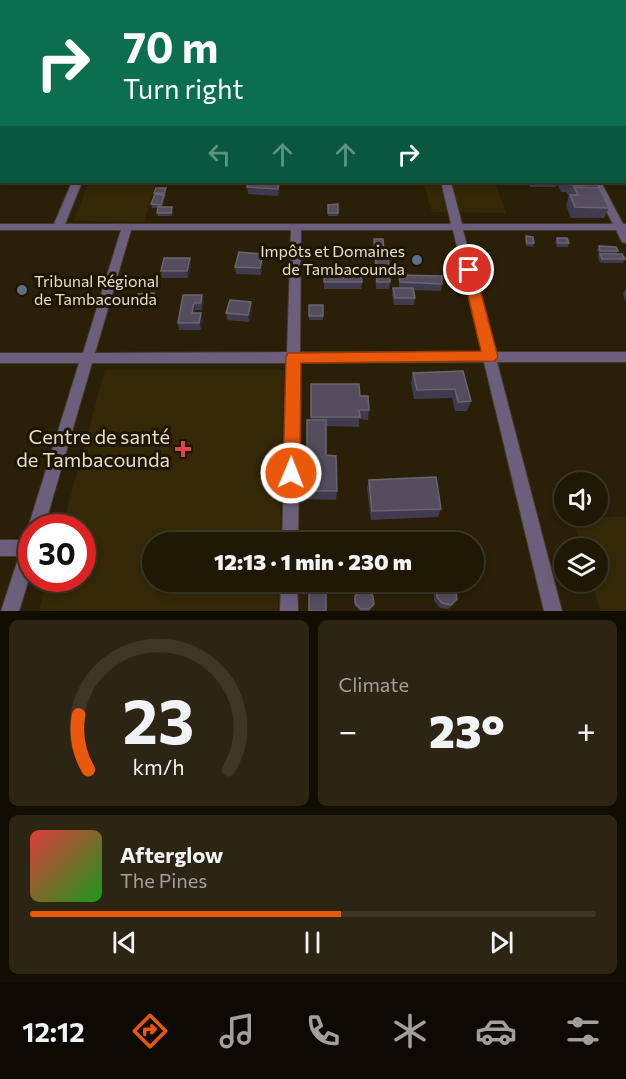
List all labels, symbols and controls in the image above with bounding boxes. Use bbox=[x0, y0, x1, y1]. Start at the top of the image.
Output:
text: 70 m bbox=[123, 20, 218, 72]
icon: right bbox=[24, 24, 102, 102]
text: Turn right bbox=[123, 72, 243, 105]
icon: left bbox=[203, 138, 236, 171]
icon: ahead bbox=[266, 138, 299, 171]
icon: ahead bbox=[329, 138, 362, 171]
icon: right bbox=[392, 138, 425, 171]
place label: Impôts et Domaines de Tambacounda bbox=[260, 241, 405, 278]
pin bbox=[443, 244, 494, 295]
marker: Impôts et Domaines de Tambacounda bbox=[410, 253, 424, 267]
icon: arrive bbox=[452, 253, 485, 286]
place label: Tribunal Régional de Tambacounda bbox=[34, 271, 159, 308]
marker: Tribunal Régional de Tambacounda bbox=[15, 283, 29, 297]
place label: Centre de santé de Tambacounda bbox=[16, 424, 170, 471]
marker: Centre de santé de Tambacounda bbox=[174, 440, 192, 458]
position arrow bbox=[259, 441, 323, 505]
map controls bbox=[554, 472, 608, 592]
button: sound bbox=[554, 472, 608, 526]
speed limit sign: 30 bbox=[18, 514, 96, 592]
button: layers bbox=[554, 538, 608, 592]
text: 12:13 · 1 min · 230 m bbox=[214, 548, 412, 575]
text: Climate bbox=[339, 672, 409, 696]
text: 23 bbox=[123, 681, 195, 757]
text: 23° bbox=[429, 702, 505, 757]
text: − bbox=[339, 709, 357, 750]
text: + bbox=[577, 709, 596, 750]
text: km/h bbox=[133, 753, 185, 779]
text: Afterglow bbox=[120, 841, 223, 868]
text: The Pines bbox=[120, 868, 207, 892]
icon: previous bbox=[108, 926, 141, 959]
icon: pause bbox=[296, 926, 329, 959]
icon: next bbox=[485, 926, 518, 959]
icon: directions bbox=[129, 1010, 171, 1052]
icon: music bbox=[216, 1010, 258, 1052]
icon: phone bbox=[302, 1010, 344, 1052]
icon: climate bbox=[389, 1010, 431, 1052]
icon: car bbox=[475, 1010, 517, 1052]
icon: filters bbox=[562, 1010, 604, 1052]
text: 12:12 bbox=[22, 1015, 85, 1048]

